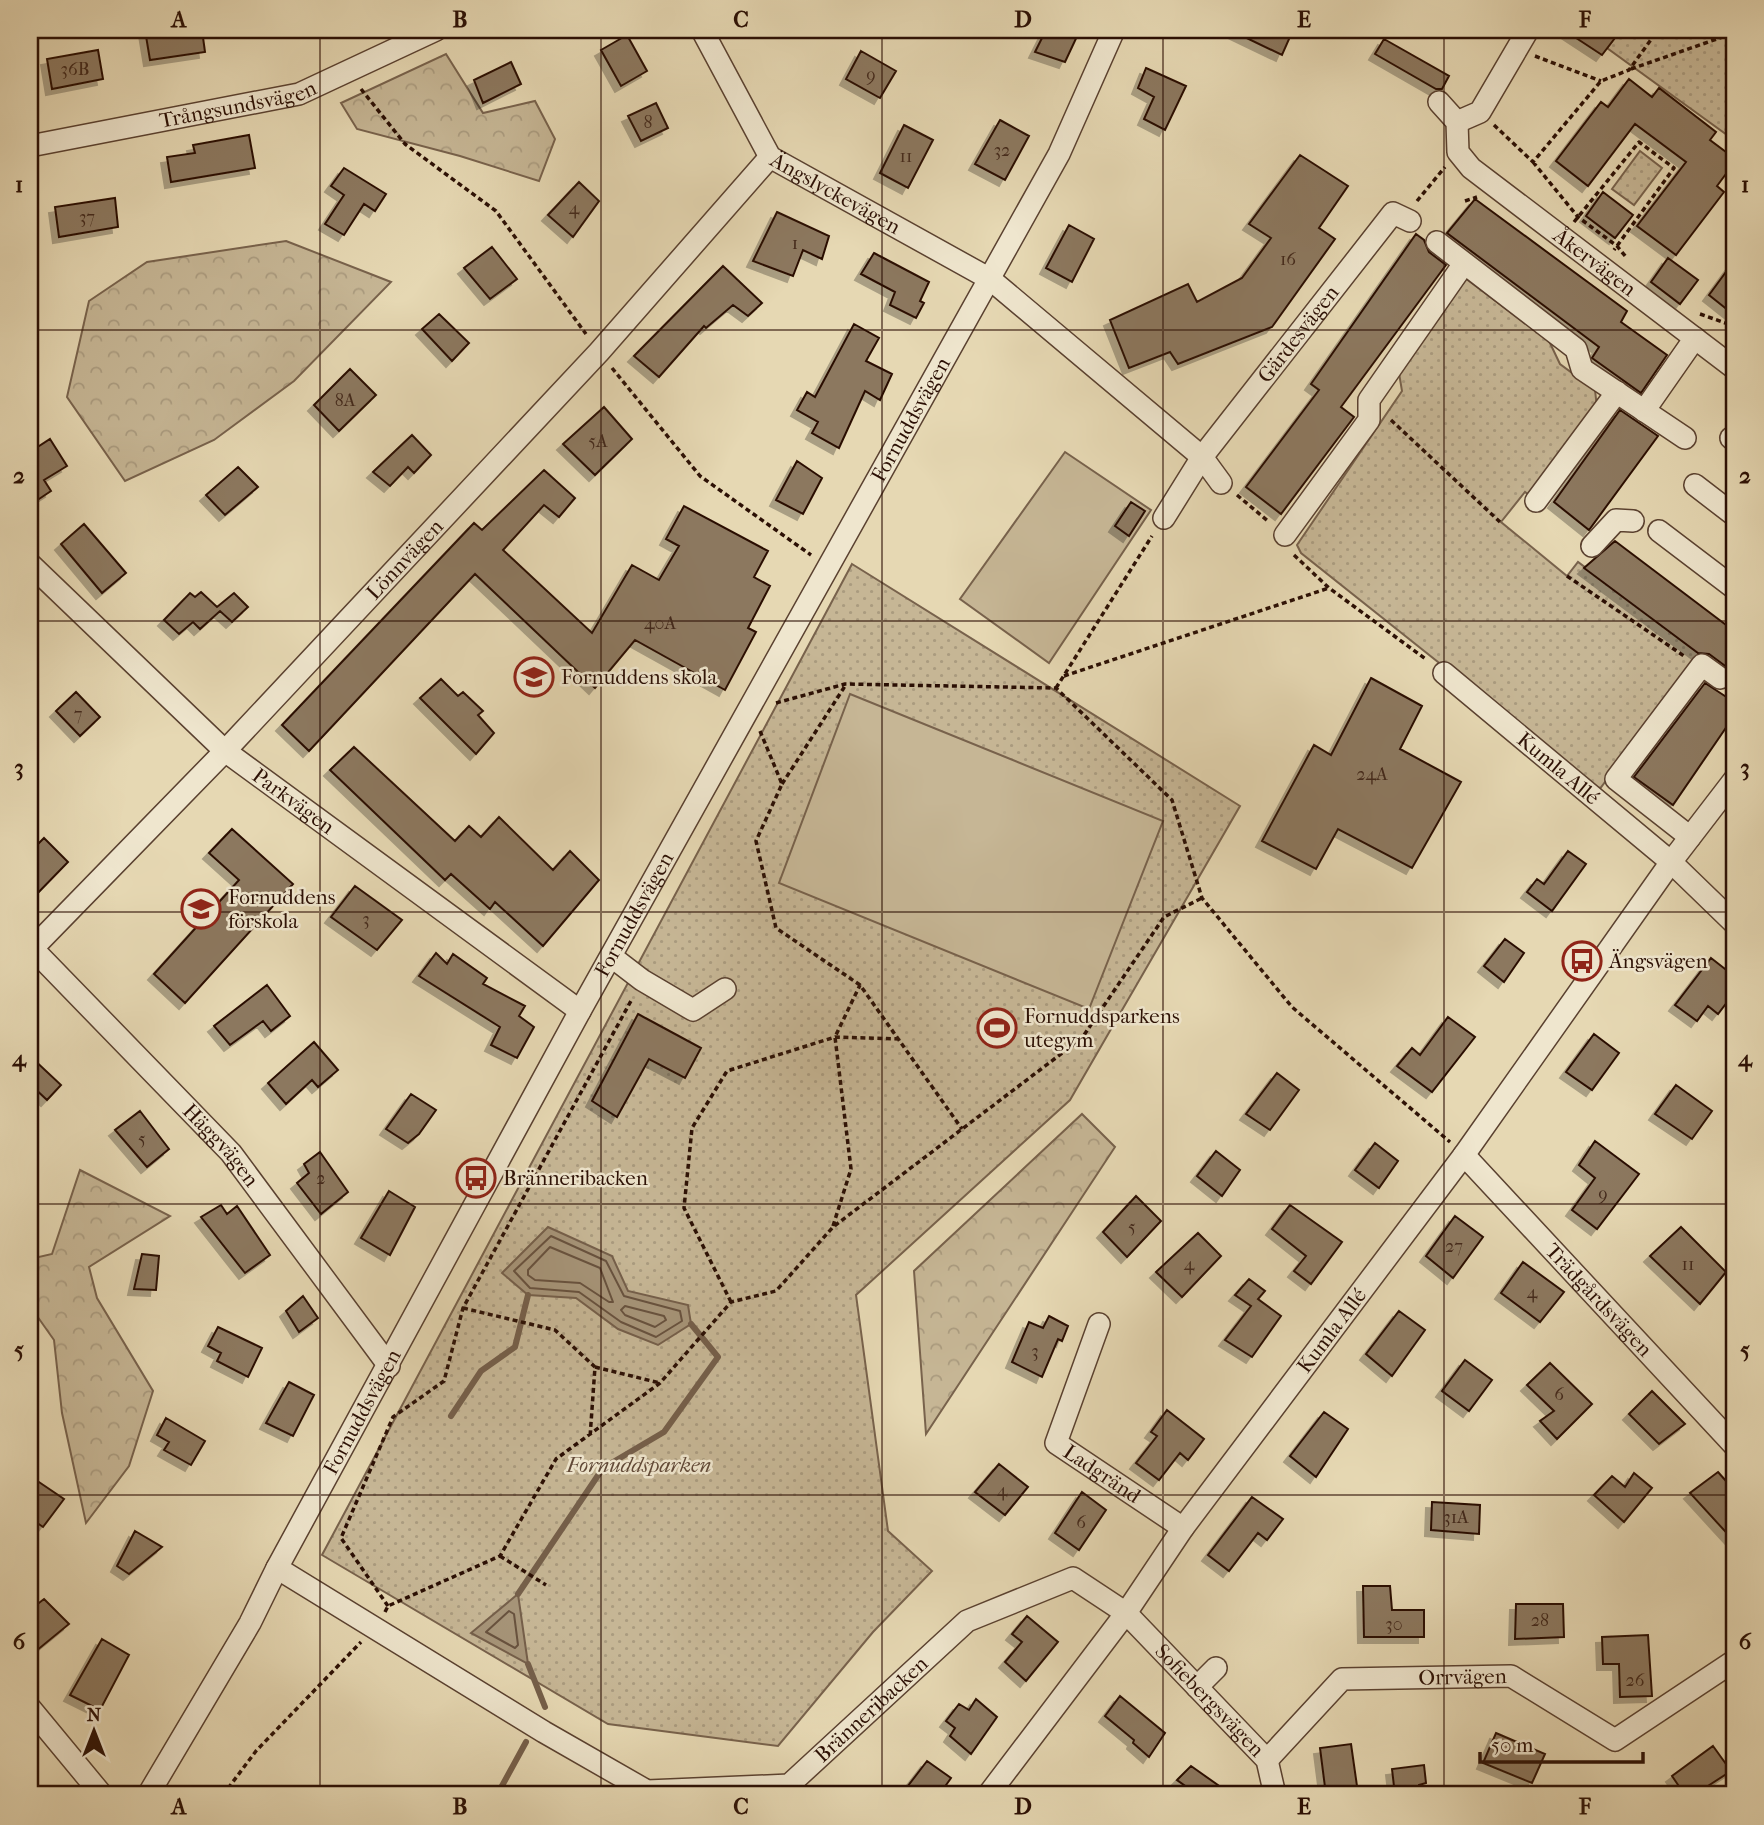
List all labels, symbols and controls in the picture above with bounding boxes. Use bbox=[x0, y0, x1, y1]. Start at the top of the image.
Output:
text: A bbox=[170, 6, 188, 33]
text: B bbox=[453, 6, 468, 33]
text: C bbox=[733, 6, 749, 33]
text: D bbox=[1014, 6, 1032, 33]
text: E bbox=[1297, 6, 1311, 33]
text: F bbox=[1578, 6, 1592, 33]
house number: 36B bbox=[61, 59, 89, 80]
house number: 9 bbox=[866, 65, 876, 86]
street label: Trångsundsvägen bbox=[157, 76, 320, 133]
house number: 8 bbox=[643, 112, 653, 133]
house number: 32 bbox=[994, 140, 1010, 161]
house number: 11 bbox=[900, 146, 912, 167]
street label: Ängslyckevägen bbox=[766, 147, 905, 239]
text: 1 bbox=[15, 171, 23, 198]
text: 1 bbox=[1741, 171, 1749, 198]
house number: 4 bbox=[569, 198, 580, 219]
house number: 37 bbox=[79, 207, 95, 228]
street label: Åkervägen bbox=[1548, 222, 1641, 301]
house number: 1 bbox=[792, 233, 798, 254]
house number: 16 bbox=[1280, 249, 1296, 270]
street label: Gärdesvägen bbox=[1253, 281, 1344, 387]
street label: Fornuddsvägen bbox=[866, 353, 955, 486]
house number: 8A bbox=[335, 390, 356, 411]
house number: 5A bbox=[588, 431, 608, 452]
text: 2 bbox=[13, 462, 25, 489]
text: 2 bbox=[1739, 462, 1751, 489]
street label: Lönnvägen bbox=[361, 514, 448, 604]
house number: 40A bbox=[644, 613, 676, 634]
school or university icon: Fornuddens skola bbox=[513, 656, 555, 698]
place label: Fornuddens skola bbox=[561, 665, 718, 689]
house number: 7 bbox=[74, 704, 83, 725]
street label: Kumla Allé bbox=[1512, 727, 1605, 809]
text: 3 bbox=[14, 754, 24, 781]
text: 3 bbox=[1740, 754, 1750, 781]
street label: Parkvägen bbox=[248, 763, 339, 839]
house number: 24A bbox=[1356, 764, 1388, 785]
street label: Fornuddsvägen bbox=[590, 848, 678, 981]
place label: Fornuddens förskola bbox=[228, 885, 336, 933]
school or university icon: Fornuddens förskola bbox=[180, 888, 222, 930]
house number: 3 bbox=[362, 909, 370, 930]
bus stop icon: Ängsvägen bbox=[1561, 940, 1603, 982]
place label: Ängsvägen bbox=[1608, 949, 1708, 973]
place label: Fornuddsparkens utegym bbox=[1023, 1004, 1180, 1052]
sports icon: Fornuddsparkens utegym bbox=[976, 1007, 1018, 1049]
text: 4 bbox=[11, 1045, 27, 1072]
text: 4 bbox=[1737, 1045, 1753, 1072]
street label: Häggvägen bbox=[178, 1099, 264, 1191]
house number: 5 bbox=[138, 1129, 146, 1150]
bus stop icon: Bränneribacken bbox=[455, 1157, 497, 1199]
place label: Bränneribacken bbox=[503, 1166, 648, 1190]
house number: 2 bbox=[316, 1168, 326, 1189]
house number: 9 bbox=[1598, 1184, 1608, 1205]
house number: 5 bbox=[1128, 1217, 1136, 1238]
house number: 27 bbox=[1445, 1236, 1463, 1257]
street label: Trädgårdsvägen bbox=[1541, 1238, 1657, 1361]
house number: 4 bbox=[1184, 1254, 1195, 1275]
house number: 11 bbox=[1682, 1254, 1694, 1275]
house number: 4 bbox=[1527, 1282, 1538, 1303]
street label: Kumla Allé bbox=[1292, 1283, 1371, 1378]
text: 5 bbox=[14, 1336, 24, 1363]
text: 5 bbox=[1740, 1336, 1750, 1363]
house number: 3 bbox=[1031, 1341, 1039, 1362]
street label: Fornuddsvägen bbox=[318, 1345, 406, 1479]
house number: 6 bbox=[1554, 1384, 1564, 1405]
street label: Ladgränd bbox=[1059, 1440, 1146, 1508]
park label: Fornuddsparken bbox=[566, 1453, 711, 1477]
house number: 4 bbox=[997, 1480, 1008, 1501]
house number: 31A bbox=[1443, 1507, 1469, 1528]
house number: 6 bbox=[1076, 1512, 1086, 1533]
house number: 28 bbox=[1531, 1610, 1549, 1631]
house number: 30 bbox=[1385, 1614, 1403, 1635]
text: 6 bbox=[13, 1628, 26, 1655]
text: 6 bbox=[1739, 1628, 1752, 1655]
street label: Sofiebergsvägen bbox=[1150, 1639, 1269, 1761]
street label: Bränneribacken bbox=[810, 1651, 933, 1767]
street label: Orrvägen bbox=[1418, 1664, 1507, 1690]
house number: 26 bbox=[1625, 1670, 1645, 1691]
north arrow bbox=[60, 1696, 130, 1766]
text: N bbox=[87, 1704, 102, 1726]
scale bar bbox=[1480, 1720, 1643, 1764]
text: 50 m bbox=[1491, 1733, 1534, 1757]
text: A bbox=[170, 1793, 188, 1820]
text: B bbox=[453, 1793, 468, 1820]
text: C bbox=[733, 1793, 749, 1820]
text: D bbox=[1014, 1793, 1032, 1820]
text: E bbox=[1297, 1793, 1311, 1820]
text: F bbox=[1578, 1793, 1592, 1820]

